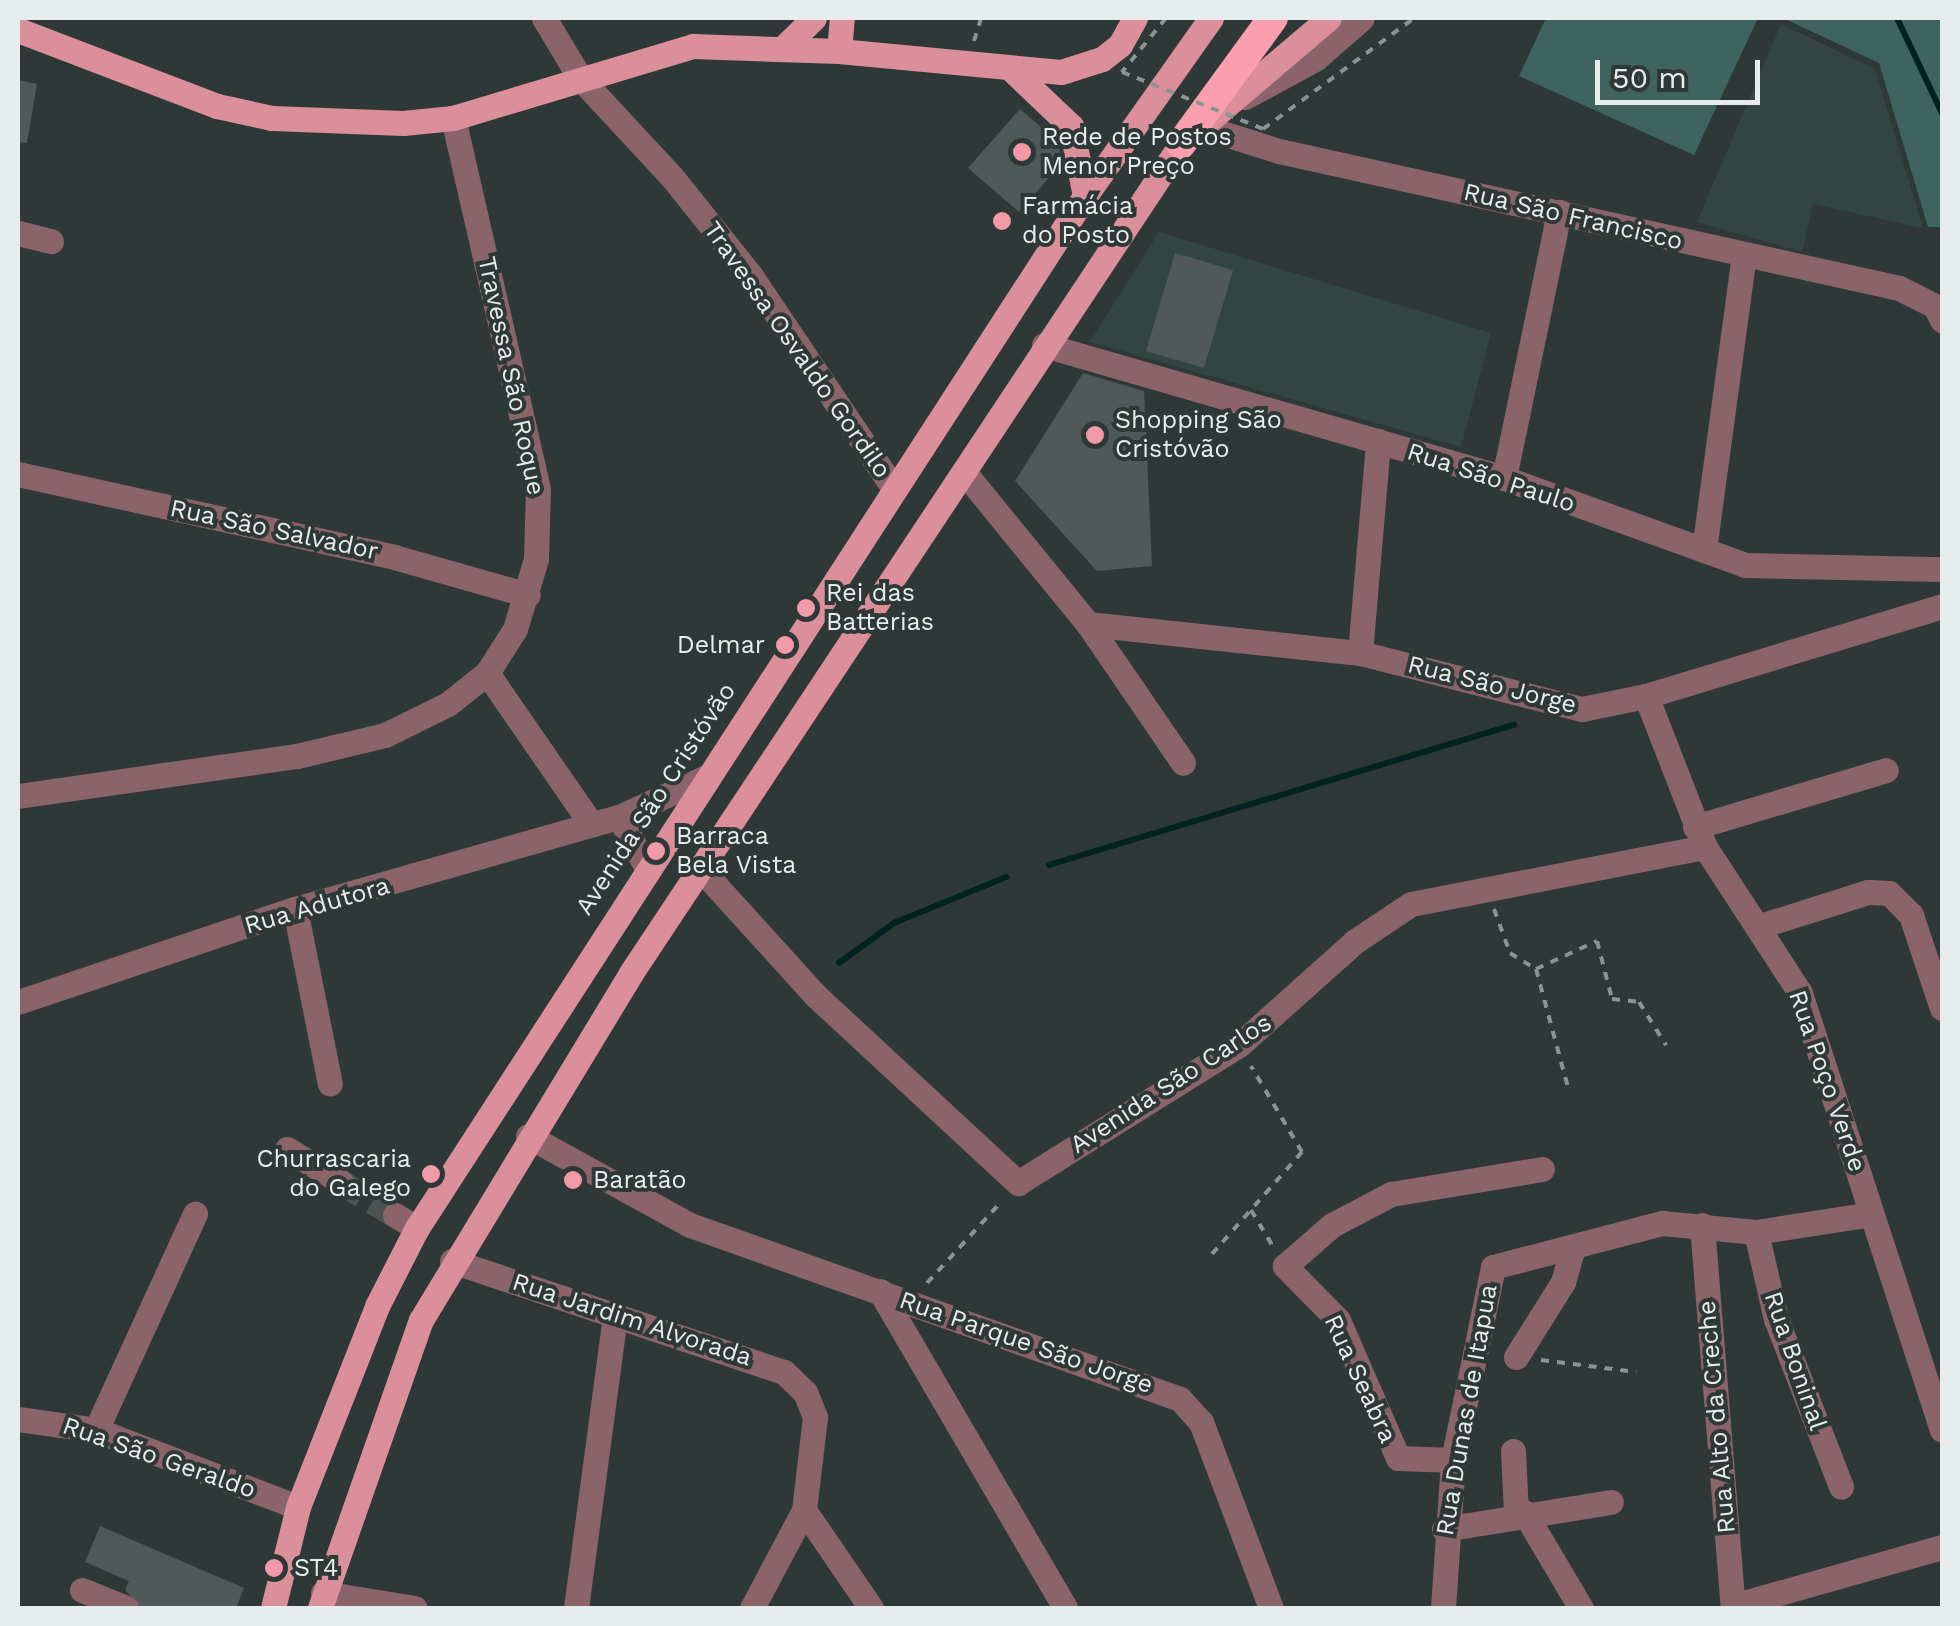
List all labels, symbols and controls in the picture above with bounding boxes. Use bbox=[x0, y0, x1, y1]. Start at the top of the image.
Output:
scale bar bbox=[1600, 40, 1765, 102]
text: 50 m bbox=[1612, 60, 1687, 95]
place label: Rede de Postos Menor Preço bbox=[1042, 123, 1232, 182]
marker: Rede de Postos Menor Preço bbox=[1011, 141, 1033, 163]
street label: Rua São Francisco bbox=[1460, 177, 1686, 257]
place label: Farmácia do Posto bbox=[1022, 192, 1133, 251]
marker: Farmácia do Posto bbox=[991, 210, 1013, 232]
street label: Travessa Osvaldo Gordilo bbox=[697, 216, 897, 484]
street label: Travessa São Roque bbox=[471, 254, 551, 498]
place label: Shopping São Cristóvão bbox=[1115, 406, 1282, 465]
marker: Shopping São Cristóvão bbox=[1084, 424, 1106, 446]
street label: Rua São Paulo bbox=[1403, 437, 1579, 519]
street label: Rua São Salvador bbox=[167, 493, 381, 567]
place label: Rei das Batterias bbox=[826, 579, 934, 638]
marker: Rei das Batterias bbox=[795, 597, 817, 619]
place label: Delmar bbox=[677, 630, 765, 660]
marker: Delmar bbox=[774, 634, 796, 656]
street label: Rua São Jorge bbox=[1404, 649, 1580, 721]
street label: Avenida São Cristóvão bbox=[569, 677, 743, 921]
place label: Barraca Bela Vista bbox=[676, 822, 798, 881]
marker: Barraca Bela Vista bbox=[645, 840, 667, 862]
street label: Rua Adutora bbox=[240, 871, 394, 941]
street label: Rua Poço Verde bbox=[1782, 986, 1872, 1176]
street label: Avenida São Carlos bbox=[1065, 1008, 1277, 1160]
place label: Churrascaria do Galego bbox=[256, 1145, 411, 1204]
marker: Churrascaria do Galego bbox=[420, 1163, 442, 1185]
place label: Baratão bbox=[593, 1165, 687, 1195]
marker: Baratão bbox=[562, 1169, 584, 1191]
street label: Rua Jardim Alvorada bbox=[507, 1267, 757, 1373]
street label: Rua Dunas de Itapua bbox=[1430, 1282, 1504, 1538]
street label: Rua Parque São Jorge bbox=[895, 1285, 1157, 1401]
street label: Rua Boninal bbox=[1757, 1287, 1833, 1435]
street label: Rua Alto da Creche bbox=[1692, 1298, 1742, 1536]
street label: Rua Seabra bbox=[1317, 1310, 1403, 1448]
street label: Rua São Geraldo bbox=[58, 1411, 260, 1505]
place label: ST4 bbox=[294, 1553, 338, 1583]
marker: ST4 bbox=[263, 1557, 285, 1579]

